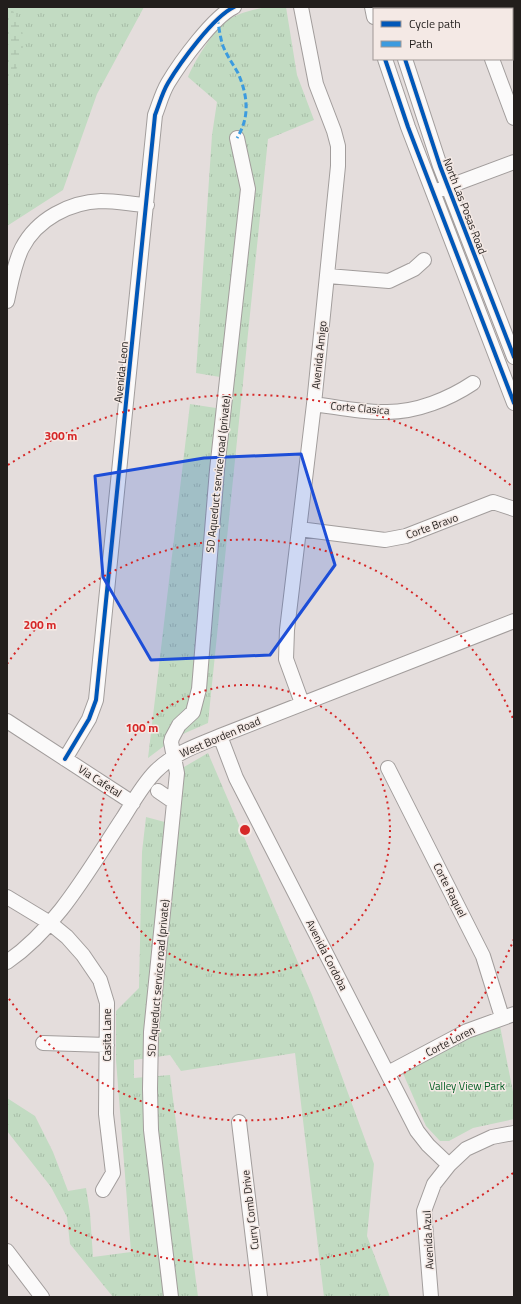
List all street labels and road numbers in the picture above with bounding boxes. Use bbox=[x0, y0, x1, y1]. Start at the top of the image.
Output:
street label: North Las Posas Road bbox=[439, 156, 491, 257]
street label: Avenida Amigo bbox=[307, 320, 331, 390]
street label: Avenida Leon bbox=[110, 340, 132, 403]
street label: SD Aqueduct service road (private) bbox=[202, 395, 234, 553]
street label: Corte Clasica bbox=[330, 397, 391, 419]
street label: Corte Bravo bbox=[404, 509, 460, 543]
street label: West Borden Road bbox=[177, 713, 263, 761]
street label: Via Cafetal bbox=[75, 761, 125, 801]
street label: Corte Raquel bbox=[429, 860, 471, 920]
street label: SD Aqueduct service road (private) bbox=[143, 899, 173, 1057]
street label: Avenida Cordoba bbox=[302, 917, 352, 994]
street label: Casita Lane bbox=[99, 1008, 115, 1062]
street label: Corte Loren bbox=[423, 1022, 478, 1060]
street label: Curry Comb Drive bbox=[237, 1169, 263, 1251]
street label: Avenida Azul bbox=[418, 1210, 438, 1270]

